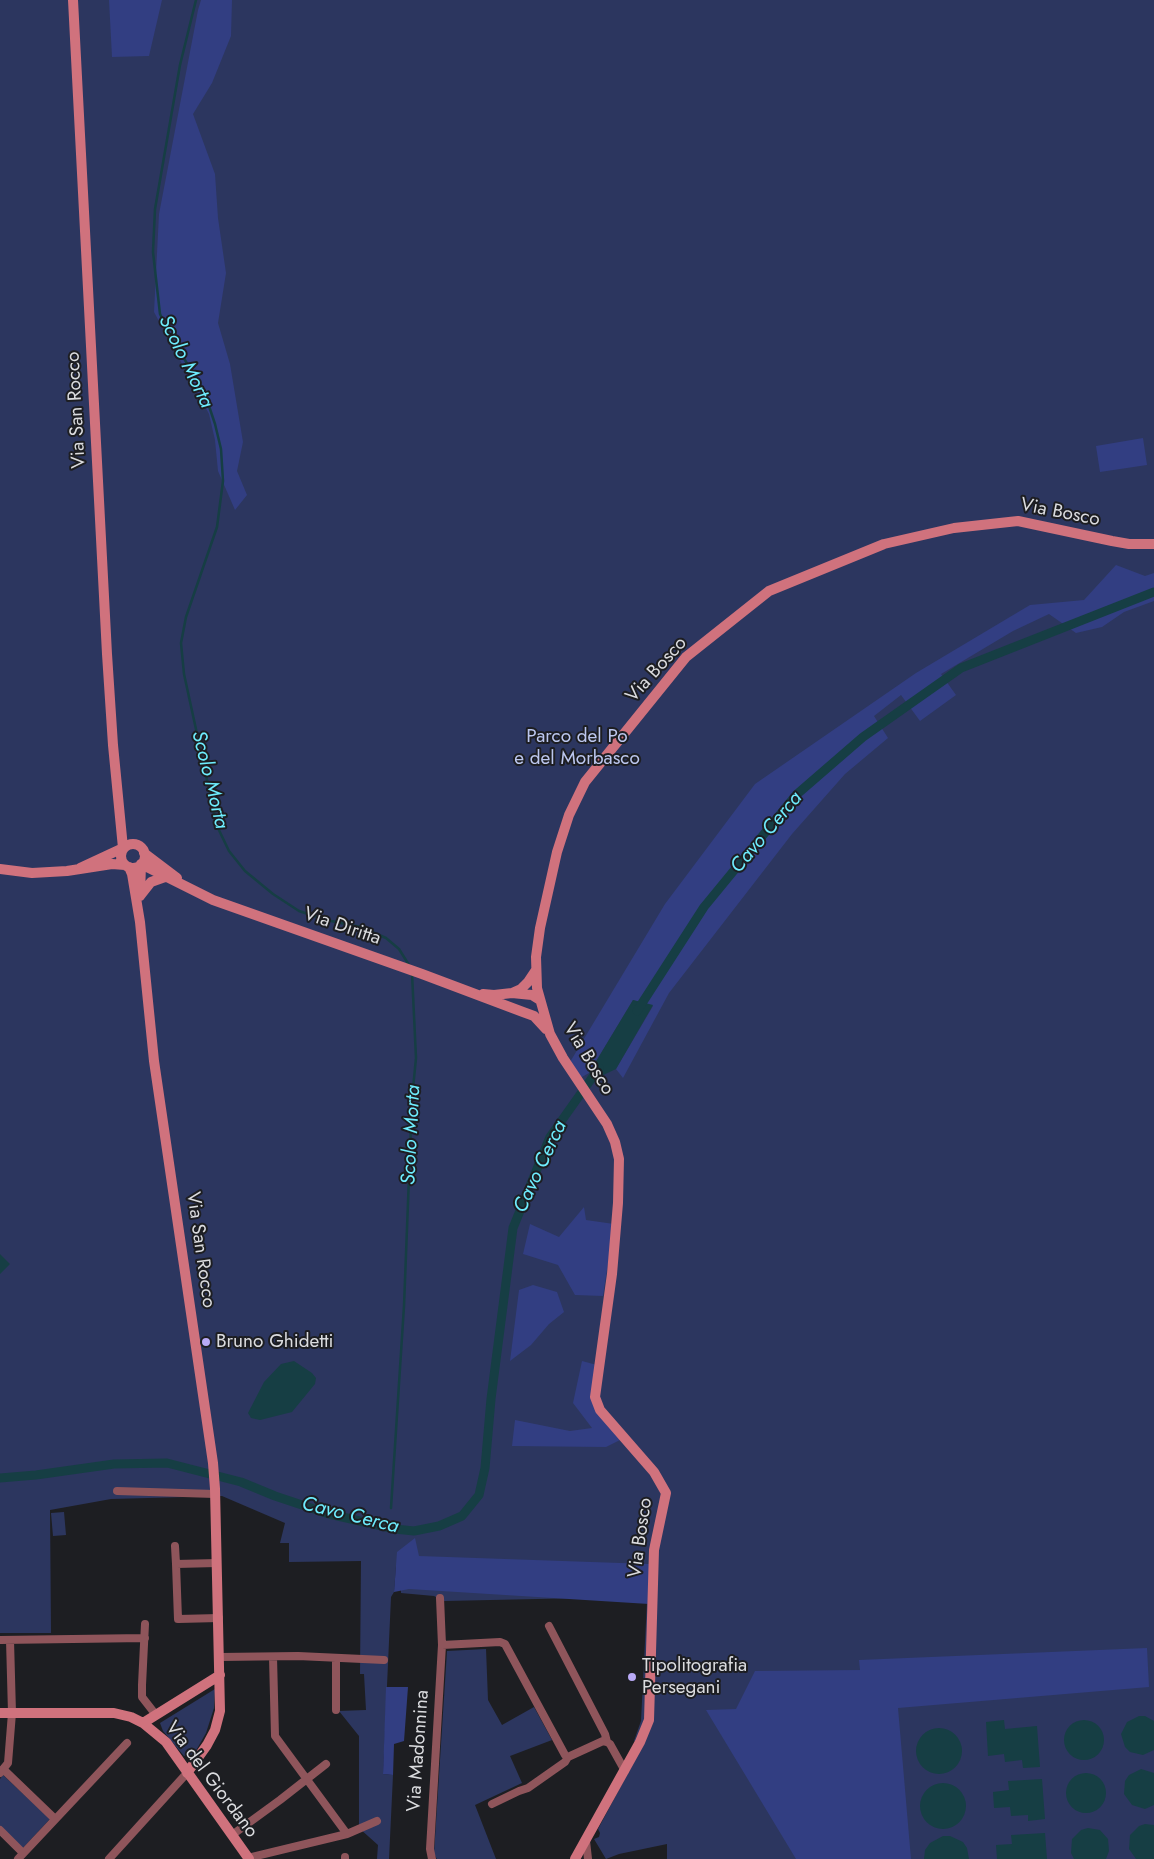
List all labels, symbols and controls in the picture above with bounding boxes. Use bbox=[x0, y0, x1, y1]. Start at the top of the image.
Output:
water label: Scolo Morta bbox=[152, 312, 218, 412]
street label: Via San Rocco bbox=[63, 351, 91, 469]
street label: Via Bosco bbox=[1018, 494, 1102, 532]
street label: Via Bosco bbox=[622, 632, 692, 708]
park label: Parco del Po e del Morbasco bbox=[514, 726, 640, 770]
water label: Scolo Morta bbox=[185, 728, 233, 832]
water label: Cavo Cerca bbox=[726, 787, 808, 879]
street label: Via Diritta bbox=[301, 903, 383, 951]
street label: Via Bosco bbox=[558, 1019, 618, 1099]
water label: Scolo Morta bbox=[397, 1084, 427, 1186]
water label: Cavo Cerca bbox=[509, 1117, 573, 1217]
street label: Via San Rocco bbox=[181, 1190, 219, 1310]
place label: Bruno Ghidetti bbox=[216, 1331, 333, 1353]
marker: Bruno Ghidetti bbox=[200, 1336, 212, 1348]
water label: Cavo Cerca bbox=[299, 1492, 401, 1540]
street label: Via Bosco bbox=[624, 1497, 658, 1579]
place label: Tipolitografia Persegani bbox=[642, 1655, 747, 1699]
marker: Tipolitografia Persegani bbox=[626, 1671, 638, 1683]
street label: Via Madonnina bbox=[403, 1689, 435, 1813]
street label: Via del Giordano bbox=[160, 1717, 262, 1843]

